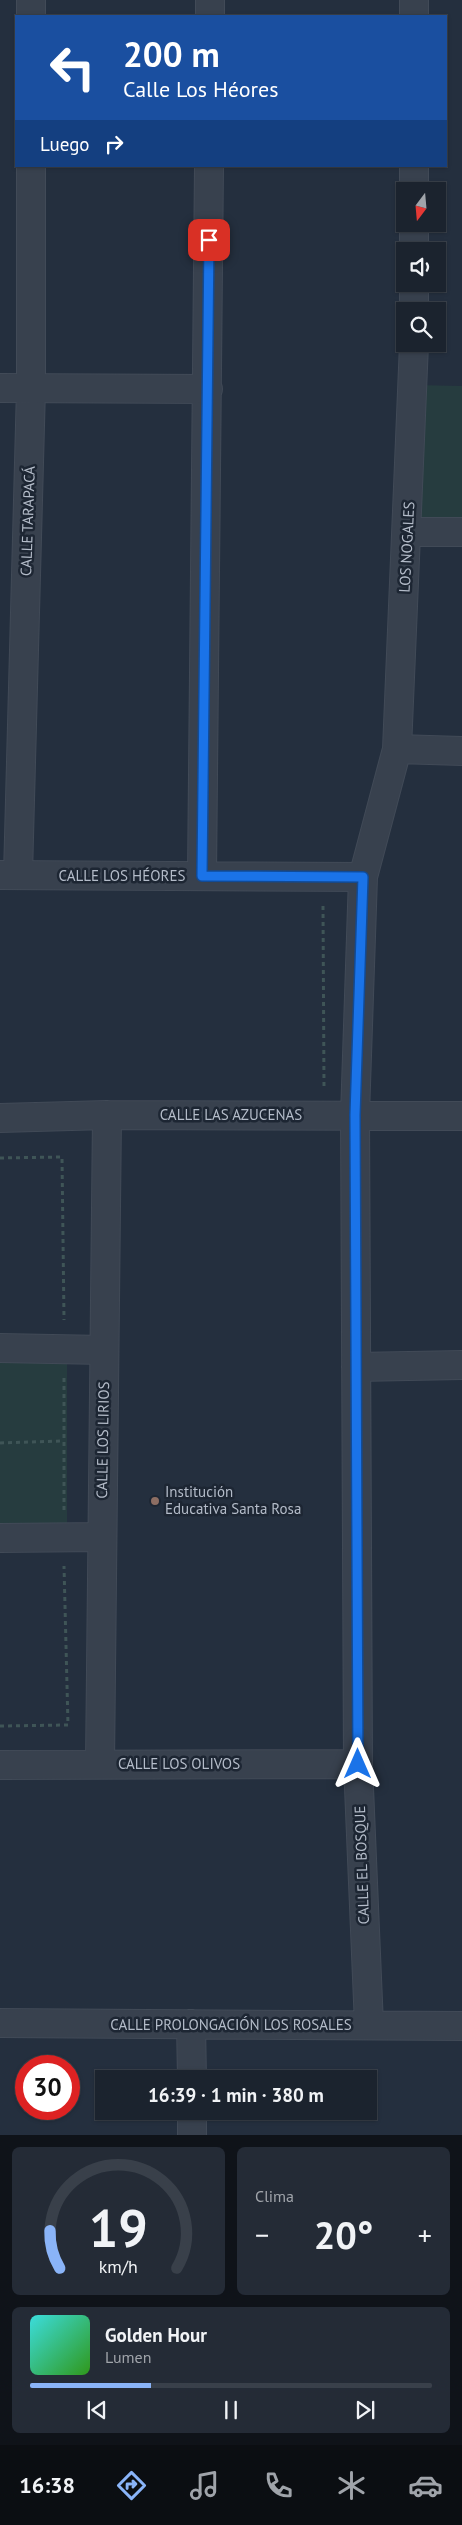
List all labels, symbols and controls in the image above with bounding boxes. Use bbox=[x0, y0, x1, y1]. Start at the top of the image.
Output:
text: 200 m bbox=[123, 31, 220, 77]
icon: left bbox=[40, 35, 105, 100]
text: Calle Los Héores bbox=[123, 75, 278, 103]
icon: right bbox=[100, 130, 128, 158]
text: Luego bbox=[40, 132, 90, 156]
north arrow bbox=[396, 182, 446, 232]
map controls bbox=[396, 182, 446, 352]
pin bbox=[188, 219, 230, 261]
icon: arrive bbox=[195, 226, 223, 254]
button: sound bbox=[396, 242, 446, 292]
button: search bbox=[396, 302, 446, 352]
street label: CALLE TARAPACÁ bbox=[16, 465, 39, 576]
street label: LOS NOGALES bbox=[395, 501, 418, 593]
street label: CALLE LOS HÉORES bbox=[59, 866, 185, 885]
street label: CALLE LAS AZUCENAS bbox=[160, 1105, 302, 1124]
street label: CALLE LOS LIRIOS bbox=[92, 1381, 113, 1499]
place label: Institución Educativa Santa Rosa bbox=[165, 1482, 301, 1518]
marker: Institución Educativa Santa Rosa bbox=[149, 1495, 161, 1507]
position arrow bbox=[331, 1737, 383, 1789]
street label: CALLE LOS OLIVOS bbox=[118, 1754, 240, 1773]
street label: CALLE EL BOSQUE bbox=[350, 1805, 373, 1925]
street label: CALLE PROLONGACIÓN LOS ROSALES bbox=[110, 2015, 352, 2034]
speed limit sign: 30 bbox=[15, 2055, 80, 2120]
text: 16:39 · 1 min · 380 m bbox=[148, 2083, 324, 2107]
text: Clima bbox=[255, 2186, 294, 2206]
text: 19 bbox=[89, 2194, 148, 2261]
text: 20° bbox=[314, 2210, 373, 2259]
text: − bbox=[255, 2216, 269, 2253]
text: + bbox=[418, 2216, 432, 2253]
text: km/h bbox=[99, 2255, 138, 2278]
text: Golden Hour bbox=[105, 2323, 207, 2347]
text: Lumen bbox=[105, 2347, 151, 2367]
icon: previous bbox=[83, 2396, 111, 2424]
icon: pause bbox=[217, 2396, 245, 2424]
icon: next bbox=[351, 2396, 379, 2424]
icon: directions bbox=[114, 2468, 149, 2503]
icon: music bbox=[187, 2468, 222, 2503]
icon: phone bbox=[261, 2468, 296, 2503]
icon: climate bbox=[334, 2468, 369, 2503]
icon: car bbox=[408, 2468, 443, 2503]
text: 16:38 bbox=[19, 2471, 75, 2499]

